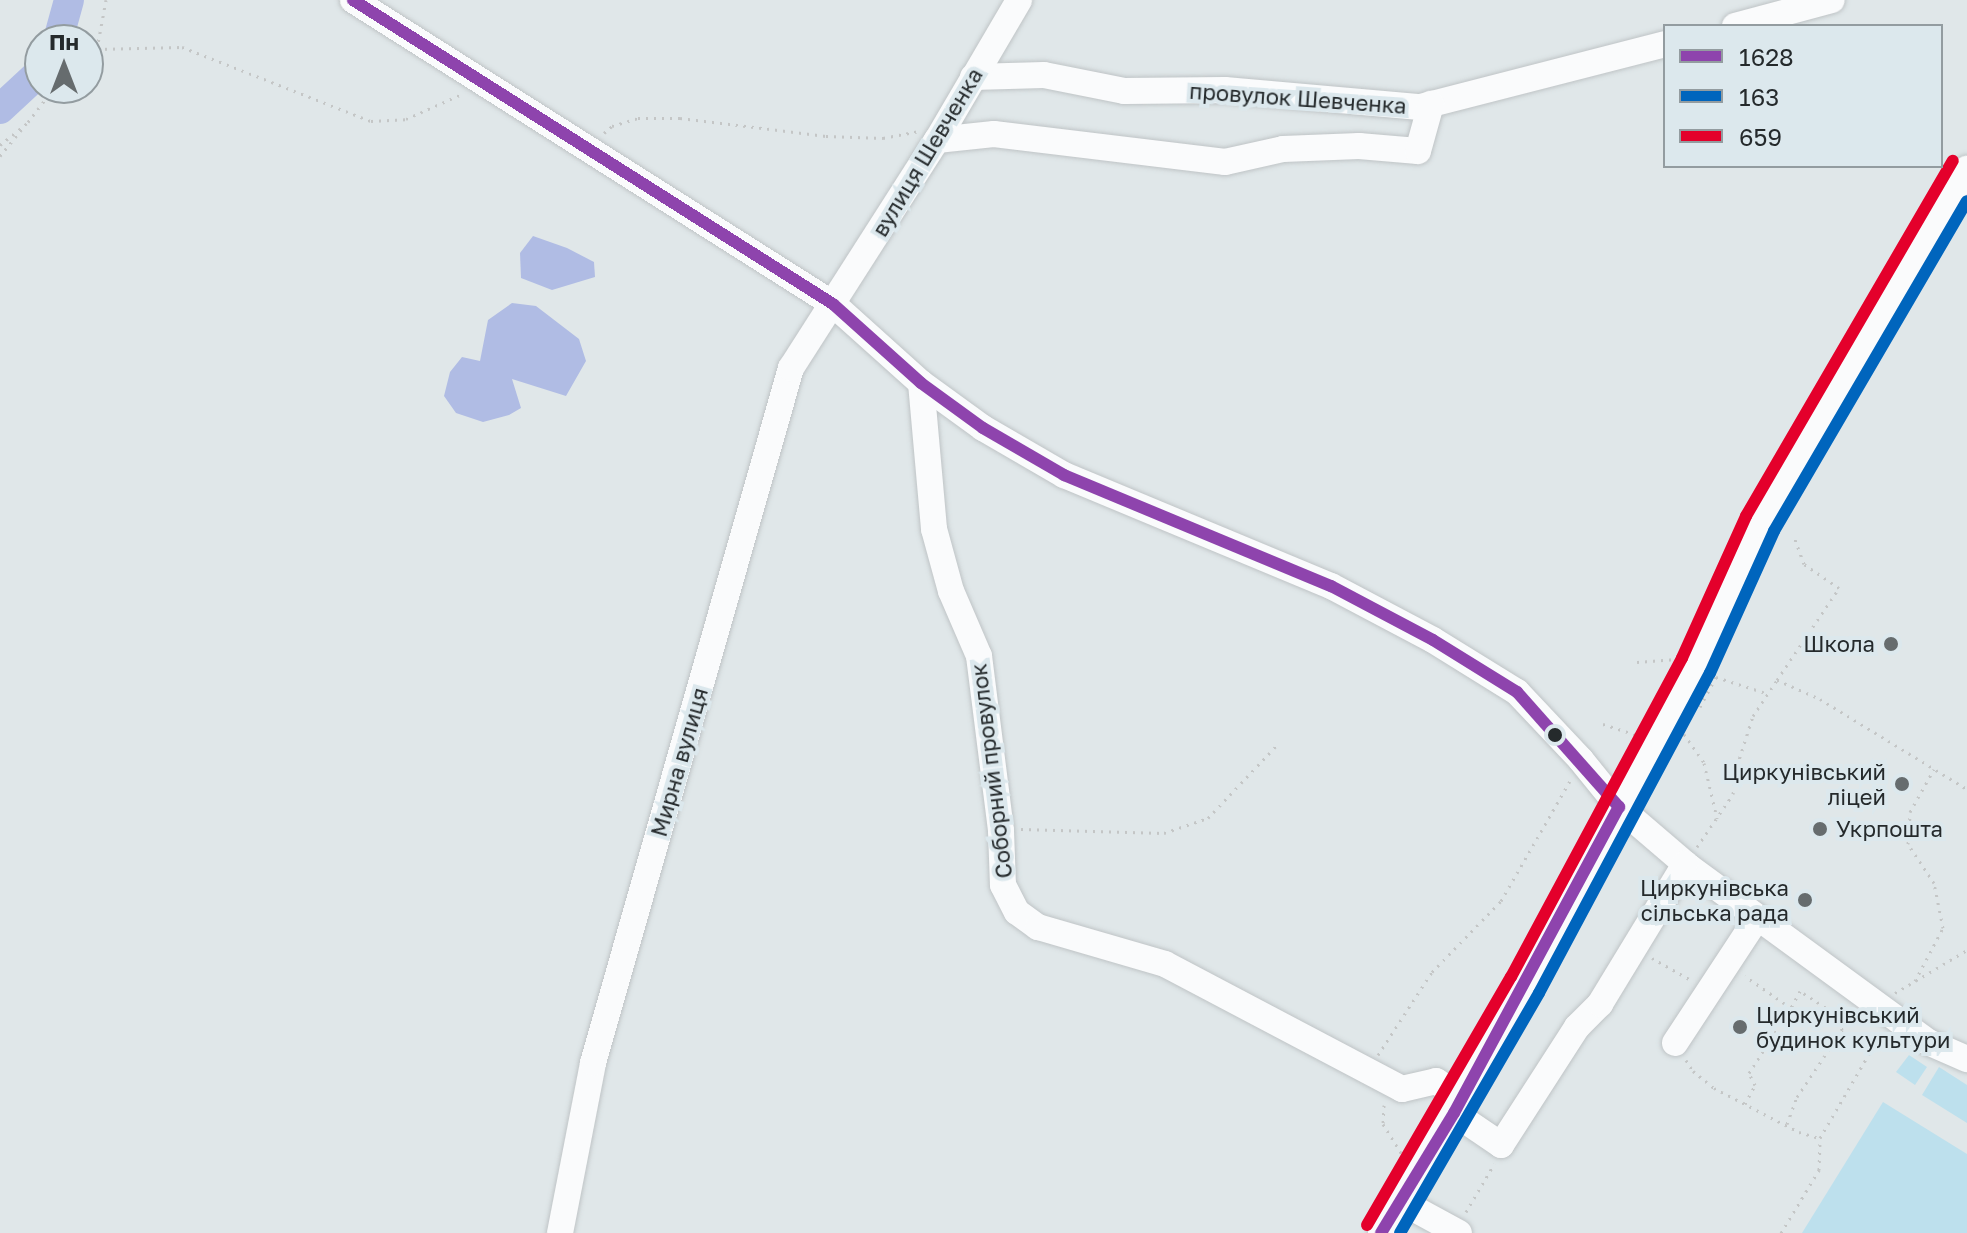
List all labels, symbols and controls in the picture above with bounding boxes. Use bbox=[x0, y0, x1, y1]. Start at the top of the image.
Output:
north arrow bbox=[24, 24, 104, 104]
legend bbox=[1663, 24, 1943, 168]
text: Пн bbox=[49, 28, 79, 55]
text: 1628 bbox=[1739, 42, 1794, 71]
street label: вулиця Шевченка bbox=[866, 63, 988, 241]
street label: провулок Шевченка bbox=[1188, 77, 1408, 119]
text: 163 bbox=[1739, 82, 1779, 111]
text: 659 bbox=[1739, 122, 1782, 151]
place label: Школа bbox=[1803, 631, 1875, 657]
marker: Школа bbox=[1882, 635, 1900, 653]
street label: Соборний провулок bbox=[965, 662, 1017, 880]
street label: Мирна вулиця bbox=[645, 684, 713, 840]
unlabelled marker bbox=[1547, 727, 1563, 743]
place label: Циркунівський ліцей bbox=[1722, 758, 1886, 810]
marker: Циркунівський ліцей bbox=[1893, 775, 1911, 793]
place label: Укрпошта bbox=[1836, 816, 1943, 842]
marker: Укрпошта bbox=[1811, 820, 1829, 838]
place label: Циркунівська сільська рада bbox=[1640, 874, 1789, 926]
marker: Циркунівська сільська рада bbox=[1796, 891, 1814, 909]
place label: Циркунівський будинок культури bbox=[1756, 1001, 1950, 1052]
marker: Циркунівський будинок культури bbox=[1731, 1018, 1749, 1036]

